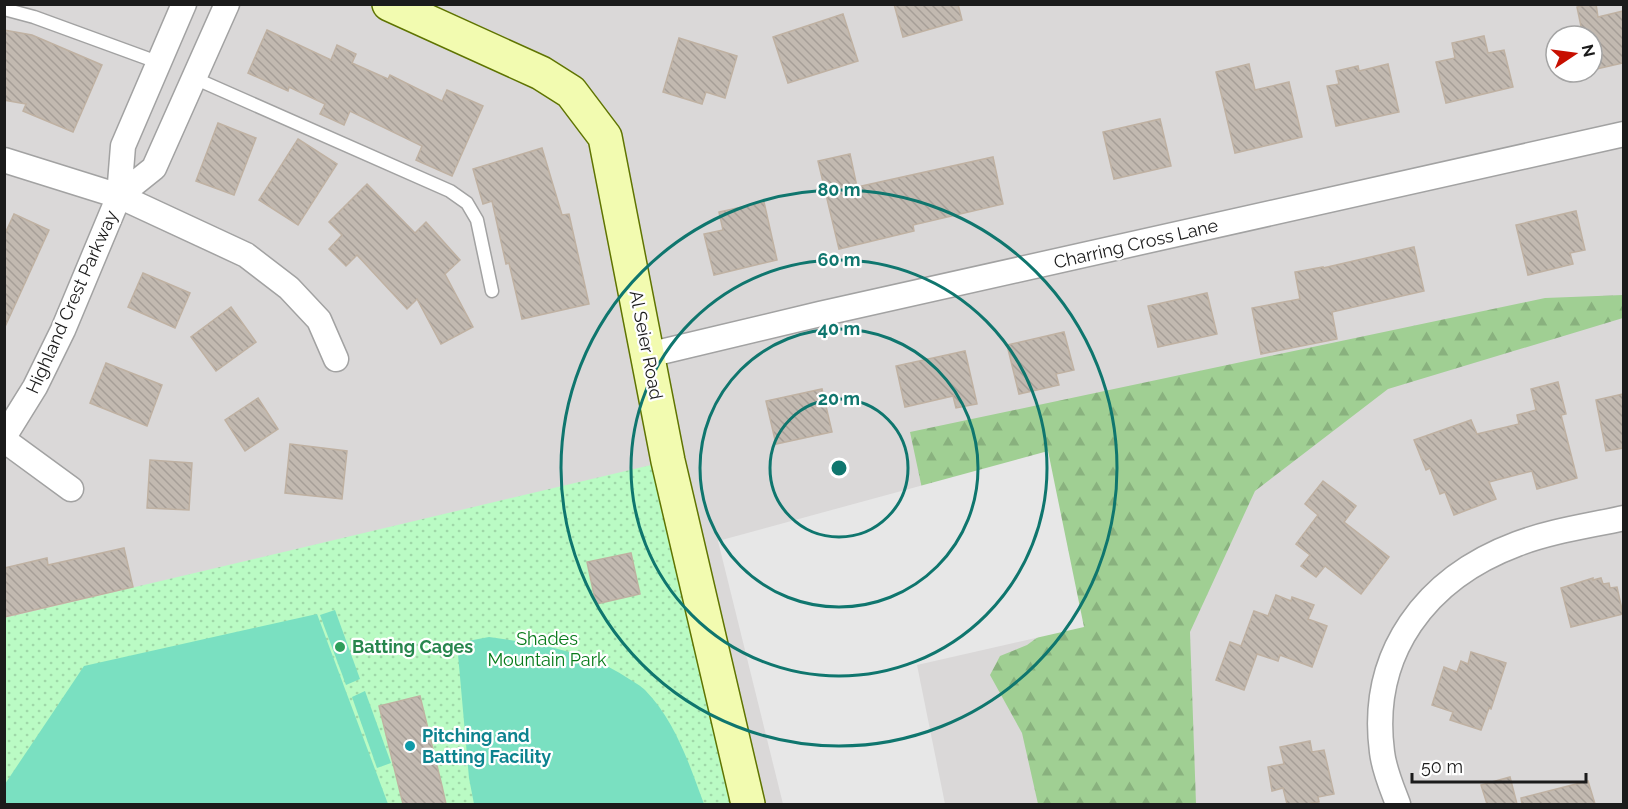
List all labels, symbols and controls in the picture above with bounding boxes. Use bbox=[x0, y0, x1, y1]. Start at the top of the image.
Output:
north arrow bbox=[1544, 24, 1604, 84]
text: N bbox=[1577, 43, 1599, 59]
text: 80 m bbox=[817, 179, 861, 200]
street label: Highland Crest Parkway bbox=[22, 207, 122, 397]
street label: Charring Cross Lane bbox=[1052, 214, 1220, 273]
text: 60 m bbox=[817, 249, 861, 270]
street label: Al Seier Road bbox=[626, 289, 667, 401]
text: 40 m bbox=[818, 318, 860, 339]
text: 20 m bbox=[818, 388, 860, 409]
centre of rings bbox=[829, 458, 849, 478]
park label: Shades Mountain Park bbox=[487, 628, 607, 670]
place label: Batting Cages bbox=[352, 636, 473, 657]
marker: Batting Cages bbox=[333, 640, 347, 654]
place label: Pitching and Batting Facility bbox=[422, 725, 551, 767]
marker: Pitching and Batting Facility bbox=[403, 739, 417, 753]
scale bar bbox=[1412, 746, 1586, 784]
text: 50 m bbox=[1421, 756, 1463, 777]

